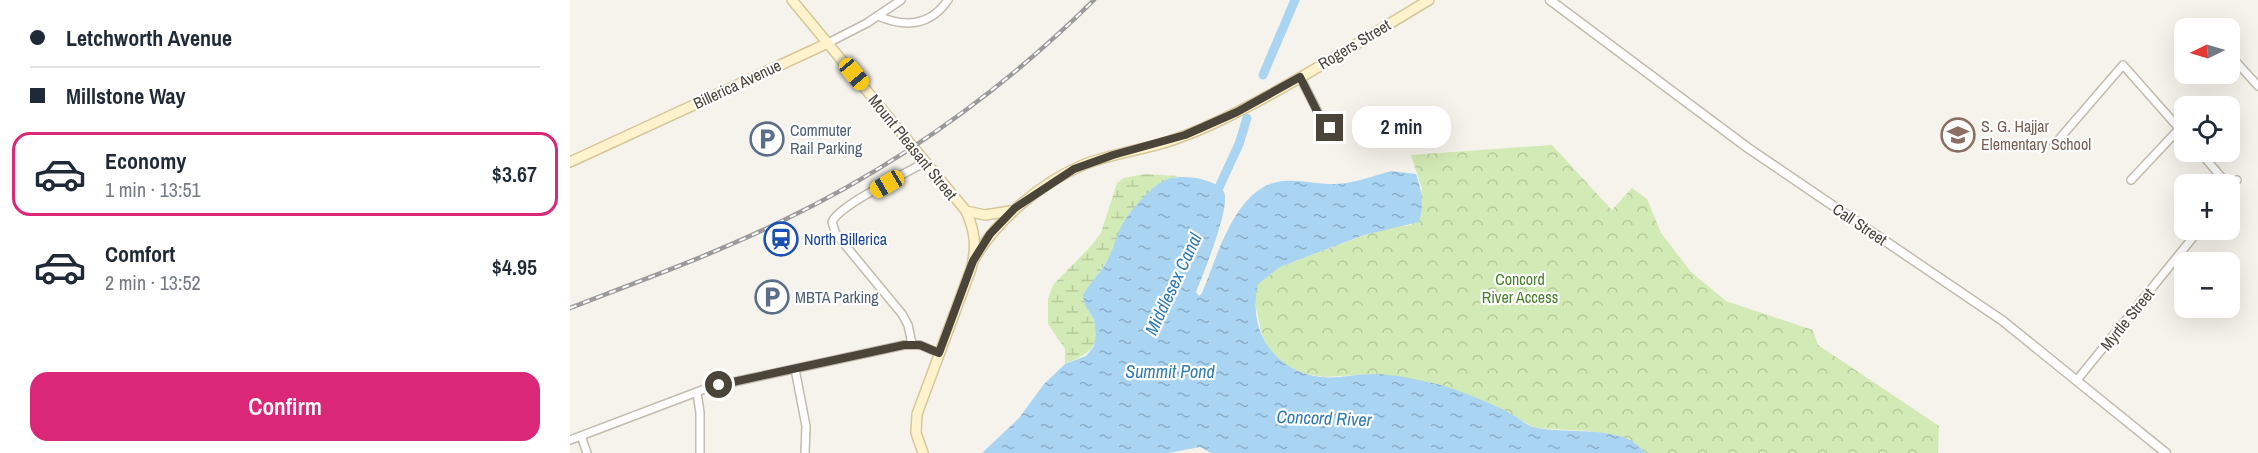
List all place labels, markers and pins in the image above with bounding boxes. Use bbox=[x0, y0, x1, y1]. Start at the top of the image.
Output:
place label: S. G. Hajjar Elementary School bbox=[1981, 115, 2091, 155]
school or university icon: S. G. Hajjar Elementary School bbox=[1940, 117, 1976, 153]
place label: Commuter Rail Parking bbox=[790, 119, 863, 159]
parking icon: Commuter Rail Parking bbox=[749, 121, 785, 157]
station icon: North Billerica bbox=[763, 221, 799, 257]
place label: North Billerica bbox=[804, 228, 888, 250]
parking icon: MBTA Parking bbox=[754, 279, 790, 315]
place label: MBTA Parking bbox=[795, 286, 879, 308]

